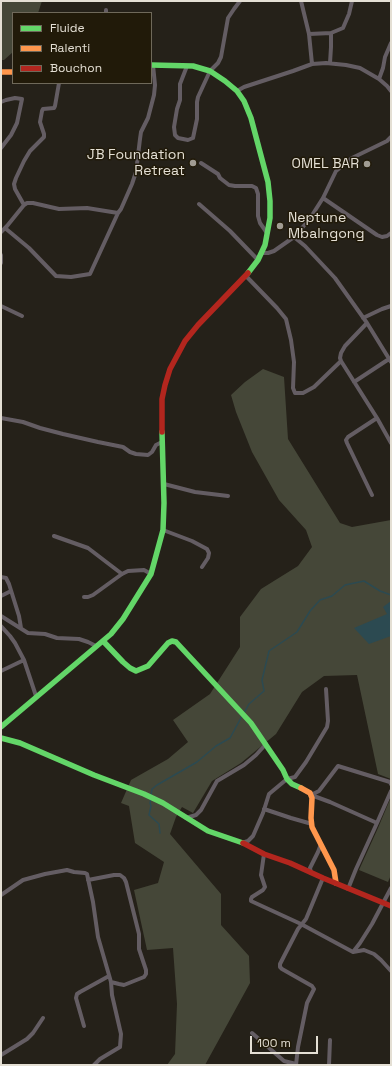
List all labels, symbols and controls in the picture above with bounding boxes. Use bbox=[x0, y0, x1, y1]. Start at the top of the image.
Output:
legend bbox=[12, 12, 152, 84]
text: Fluide bbox=[50, 20, 85, 36]
text: Ralenti bbox=[50, 40, 90, 56]
text: Bouchon bbox=[50, 60, 102, 76]
place label: JB Foundation Retreat bbox=[87, 147, 185, 180]
place label: OMEL BAR bbox=[292, 156, 359, 172]
marker: JB Foundation Retreat bbox=[188, 158, 198, 168]
marker: OMEL BAR bbox=[362, 159, 372, 169]
place label: Neptune Mbalngong bbox=[288, 210, 364, 242]
marker: Neptune Mbalngong bbox=[275, 221, 285, 231]
scale bar bbox=[252, 1028, 320, 1054]
text: 100 m bbox=[257, 1035, 291, 1051]

